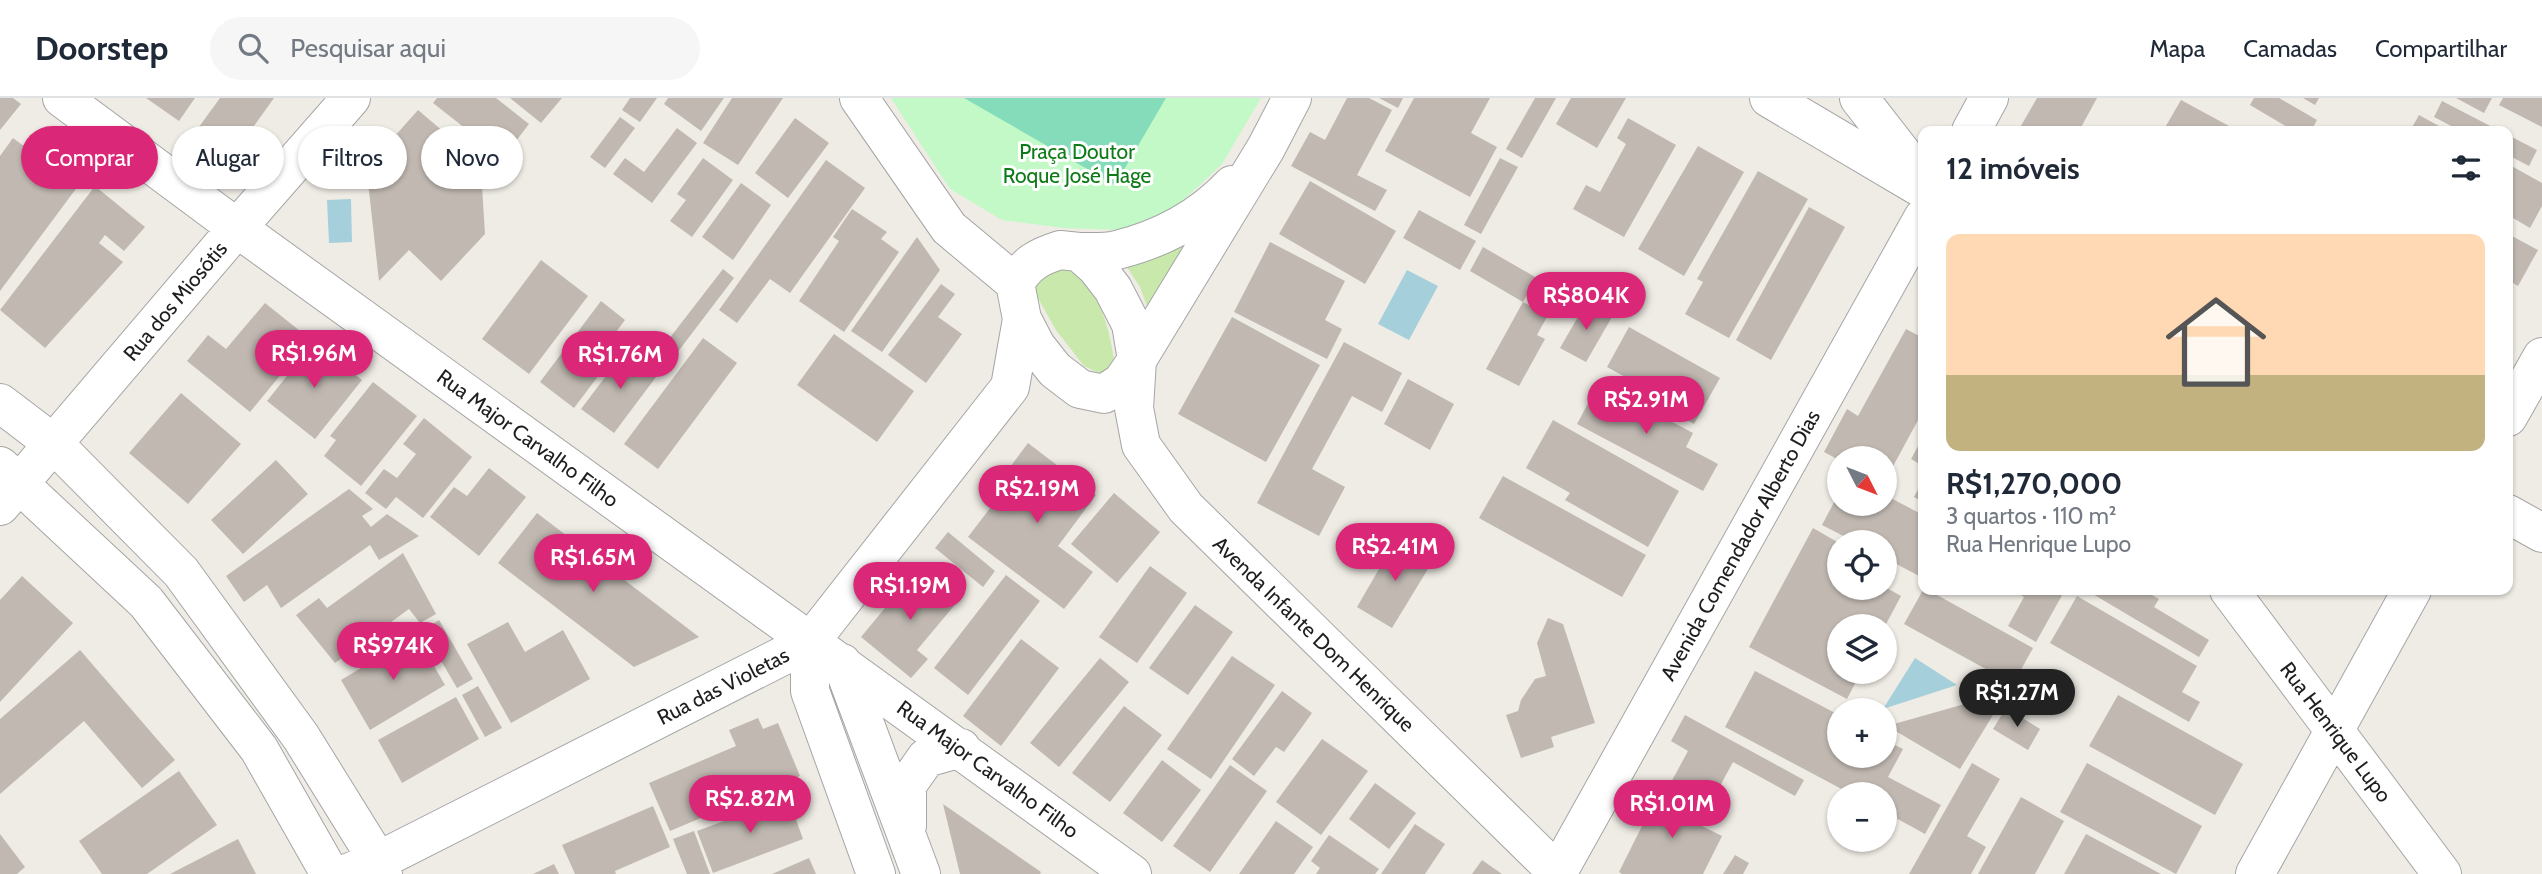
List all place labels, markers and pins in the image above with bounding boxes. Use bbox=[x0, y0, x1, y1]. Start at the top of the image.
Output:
pin: R$804K bbox=[1529, 272, 1643, 332]
pin: R$1.96M bbox=[249, 330, 379, 390]
pin: R$1.76M bbox=[555, 331, 685, 391]
pin: R$2.91M bbox=[1581, 376, 1711, 436]
pin: R$2.19M bbox=[972, 466, 1102, 525]
pin: R$2.41M bbox=[1330, 524, 1460, 583]
pin: R$1.65M bbox=[528, 534, 658, 594]
pin: R$1.19M bbox=[845, 562, 975, 622]
pin: R$974K bbox=[336, 622, 450, 682]
pin: R$1.27M bbox=[1952, 670, 2082, 729]
pin: R$2.82M bbox=[685, 776, 815, 835]
pin: R$1.01M bbox=[1607, 780, 1737, 840]

